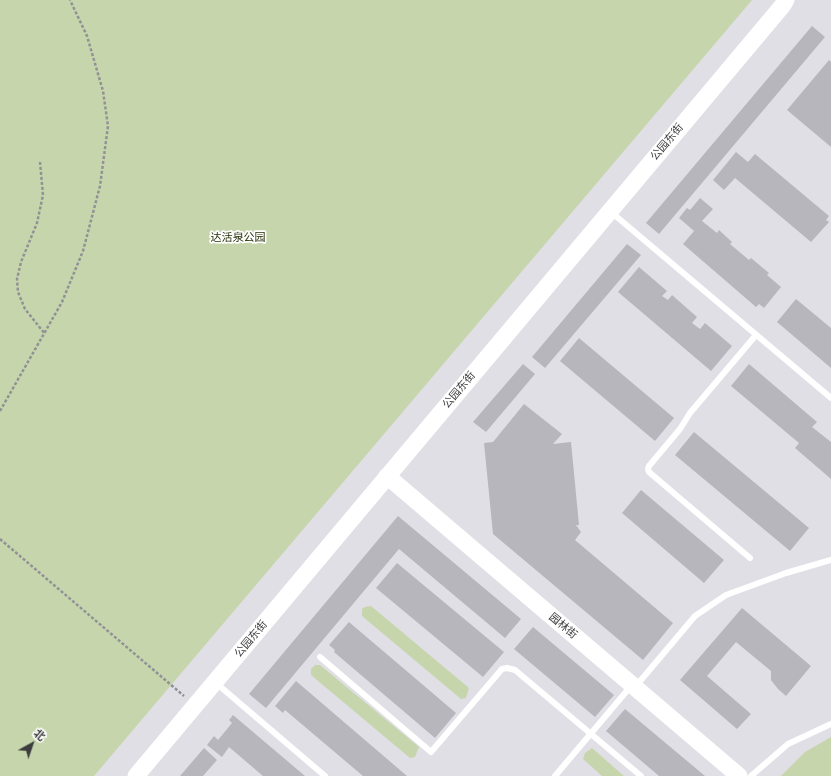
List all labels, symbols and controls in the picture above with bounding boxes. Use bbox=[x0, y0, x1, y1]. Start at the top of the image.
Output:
street label: 公园东街 bbox=[648, 121, 686, 163]
park label: 达活泉公园 bbox=[211, 231, 265, 245]
street label: 公园东街 bbox=[440, 369, 478, 411]
street label: 园林街 bbox=[546, 610, 580, 642]
street label: 公园东街 bbox=[232, 618, 270, 660]
north arrow bbox=[12, 724, 52, 764]
text: 北 bbox=[31, 726, 48, 744]

